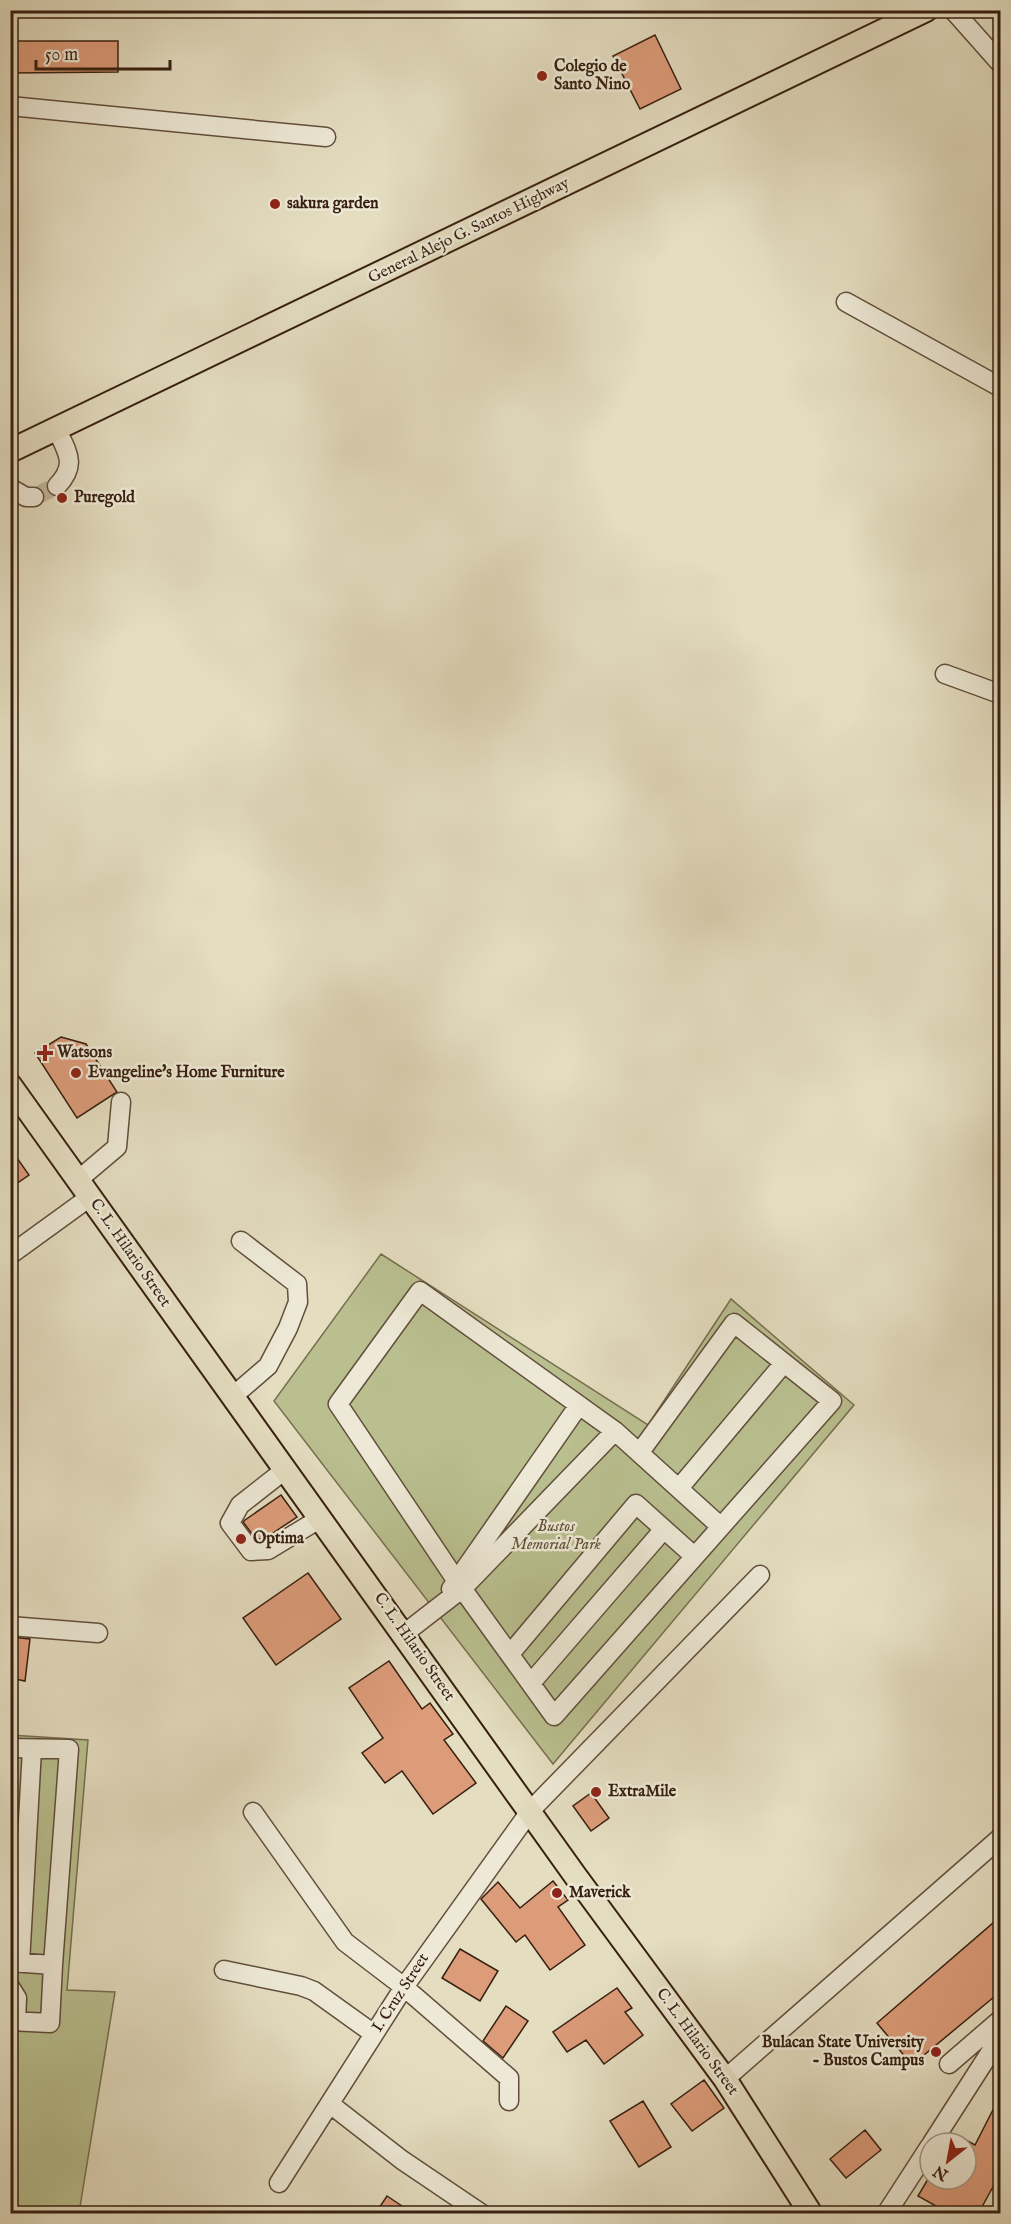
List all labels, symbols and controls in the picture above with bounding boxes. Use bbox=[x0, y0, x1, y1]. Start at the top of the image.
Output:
scale bar bbox=[36, 33, 170, 71]
text: 50 m bbox=[45, 44, 78, 67]
place label: Colegio de Santo Nino bbox=[554, 57, 631, 95]
marker: Colegio de Santo Nino bbox=[535, 69, 549, 83]
street label: General Alejo G. Santos Highway bbox=[365, 173, 573, 288]
place label: sakura garden bbox=[287, 194, 379, 214]
marker: sakura garden bbox=[268, 197, 282, 211]
place label: Puregold bbox=[74, 488, 135, 508]
marker: Puregold bbox=[55, 491, 69, 505]
place label: Watsons bbox=[56, 1043, 112, 1063]
marker: Watsons bbox=[38, 1046, 52, 1060]
place label: Evangeline's Home Furniture bbox=[88, 1063, 285, 1083]
marker: Evangeline's Home Furniture bbox=[69, 1066, 83, 1080]
street label: C. L. Hilario Street bbox=[85, 1195, 175, 1312]
park label: Bustos Memorial Park bbox=[511, 1517, 602, 1555]
place label: Optima bbox=[253, 1529, 305, 1549]
marker: Optima bbox=[234, 1532, 248, 1546]
street label: C. L. Hilario Street bbox=[369, 1589, 459, 1706]
place label: ExtraMile bbox=[608, 1782, 677, 1802]
marker: ExtraMile bbox=[589, 1785, 603, 1799]
place label: Maverick bbox=[569, 1883, 631, 1903]
marker: Maverick bbox=[550, 1886, 564, 1900]
street label: I. Cruz Street bbox=[368, 1949, 434, 2036]
street label: C. L. Hilario Street bbox=[651, 1984, 743, 2100]
place label: Bulacan State University - Bustos Campus bbox=[762, 2033, 925, 2071]
marker: Bulacan State University - Bustos Campus bbox=[929, 2045, 943, 2059]
north arrow bbox=[918, 2131, 978, 2191]
text: N bbox=[930, 2160, 953, 2185]

